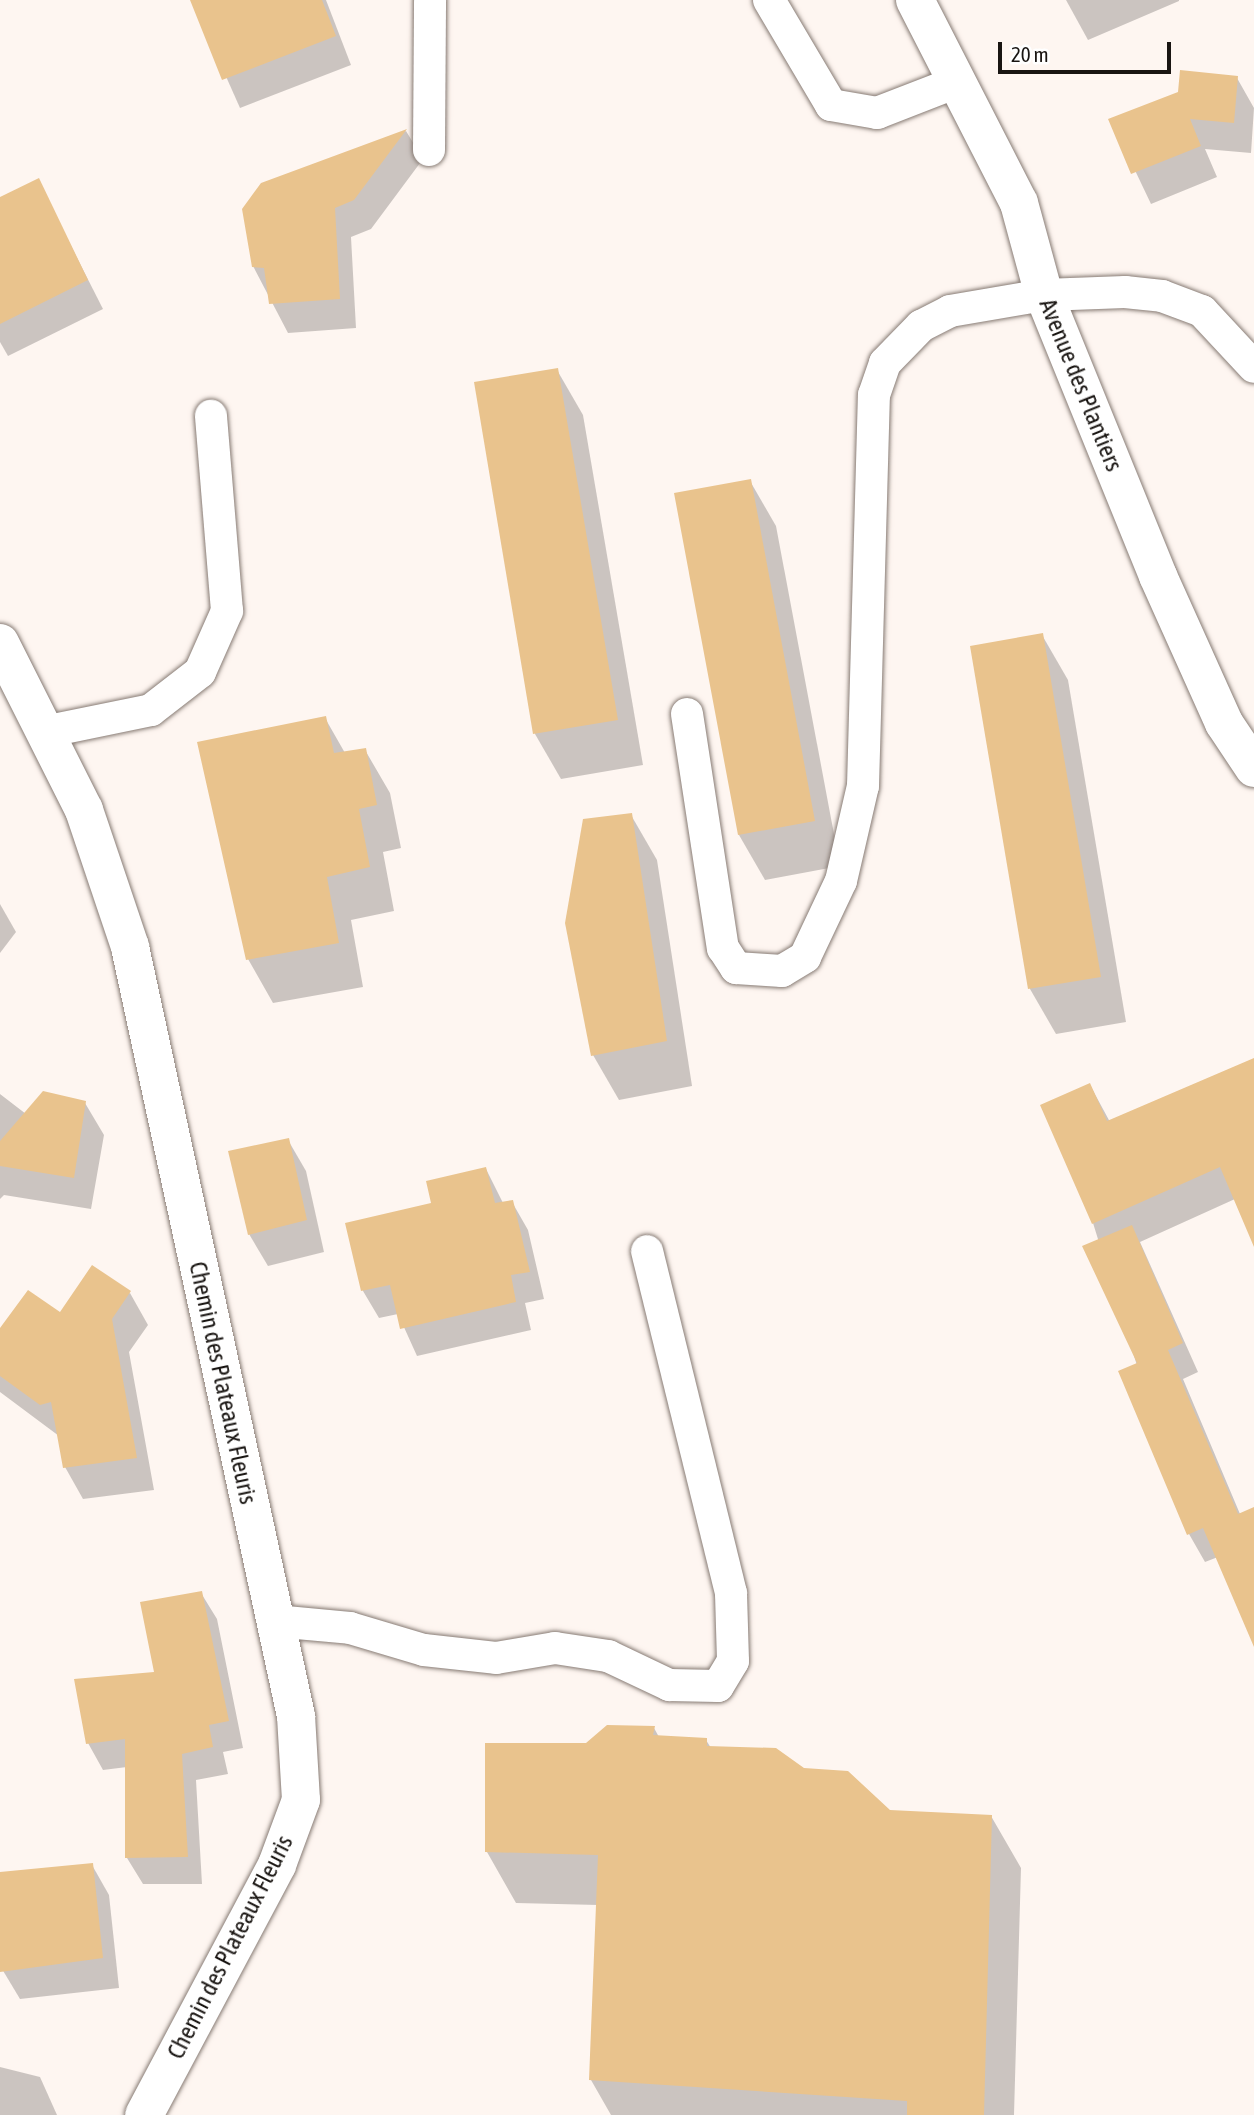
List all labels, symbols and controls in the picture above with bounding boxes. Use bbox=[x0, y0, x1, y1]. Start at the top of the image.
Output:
scale bar bbox=[1002, 28, 1175, 72]
text: 20 m bbox=[1011, 42, 1049, 66]
street label: Avenue des Plantiers bbox=[1033, 295, 1129, 475]
street label: Chemin des Plateaux Fleuris bbox=[183, 1259, 263, 1507]
street label: Chemin des Plateaux Fleuris bbox=[161, 1830, 299, 2064]

